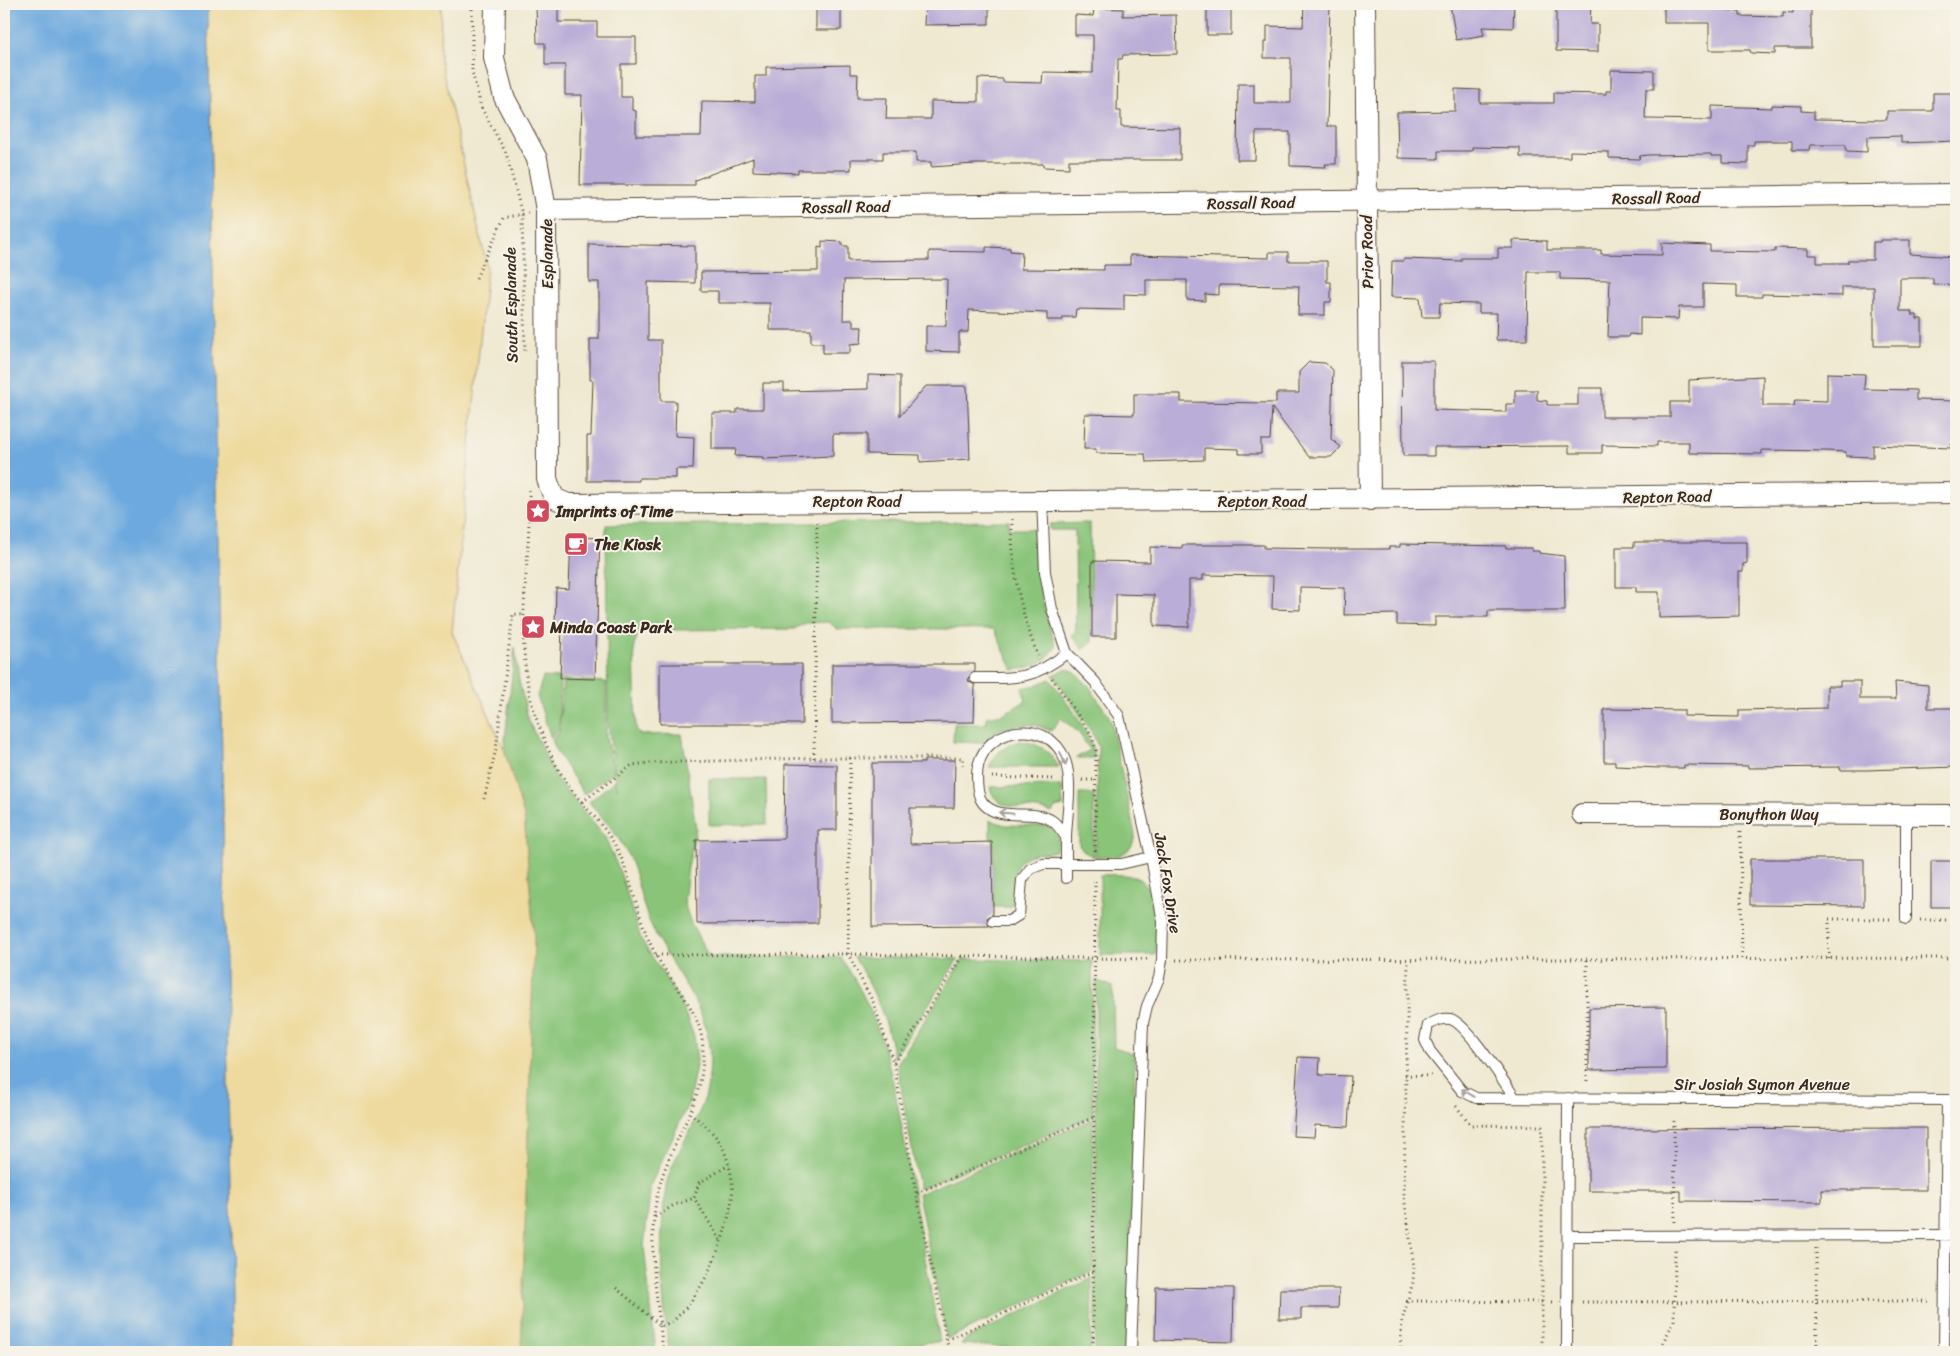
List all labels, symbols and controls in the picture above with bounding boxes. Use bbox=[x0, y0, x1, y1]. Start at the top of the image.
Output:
street label: Rossall Road bbox=[1612, 183, 1702, 213]
street label: Rossall Road bbox=[1207, 188, 1297, 218]
street label: Rossall Road bbox=[802, 192, 892, 222]
street label: Prior Road bbox=[1352, 213, 1382, 289]
street label: Esplanade bbox=[532, 218, 562, 289]
street label: South Esplanade bbox=[495, 247, 527, 363]
street label: Repton Road bbox=[1623, 482, 1713, 512]
street label: Repton Road bbox=[813, 487, 903, 516]
street label: Repton Road bbox=[1218, 487, 1308, 516]
place label: Imprints of Time bbox=[555, 497, 674, 526]
place icon: Imprints of Time bbox=[525, 498, 551, 524]
place label: The Kiosk bbox=[594, 530, 662, 559]
cafe icon: The Kiosk bbox=[563, 531, 589, 557]
place label: Minda Coast Park bbox=[549, 613, 673, 642]
place icon: Minda Coast Park bbox=[520, 614, 546, 640]
one-way arrow bbox=[1059, 751, 1068, 766]
street label: Bonython Way bbox=[1719, 800, 1820, 829]
one-way arrow bbox=[998, 808, 1014, 818]
street label: Jack Fox Drive bbox=[1146, 830, 1190, 935]
street label: Sir Josiah Symon Avenue bbox=[1674, 1070, 1850, 1099]
one-way arrow bbox=[1460, 1088, 1475, 1098]

